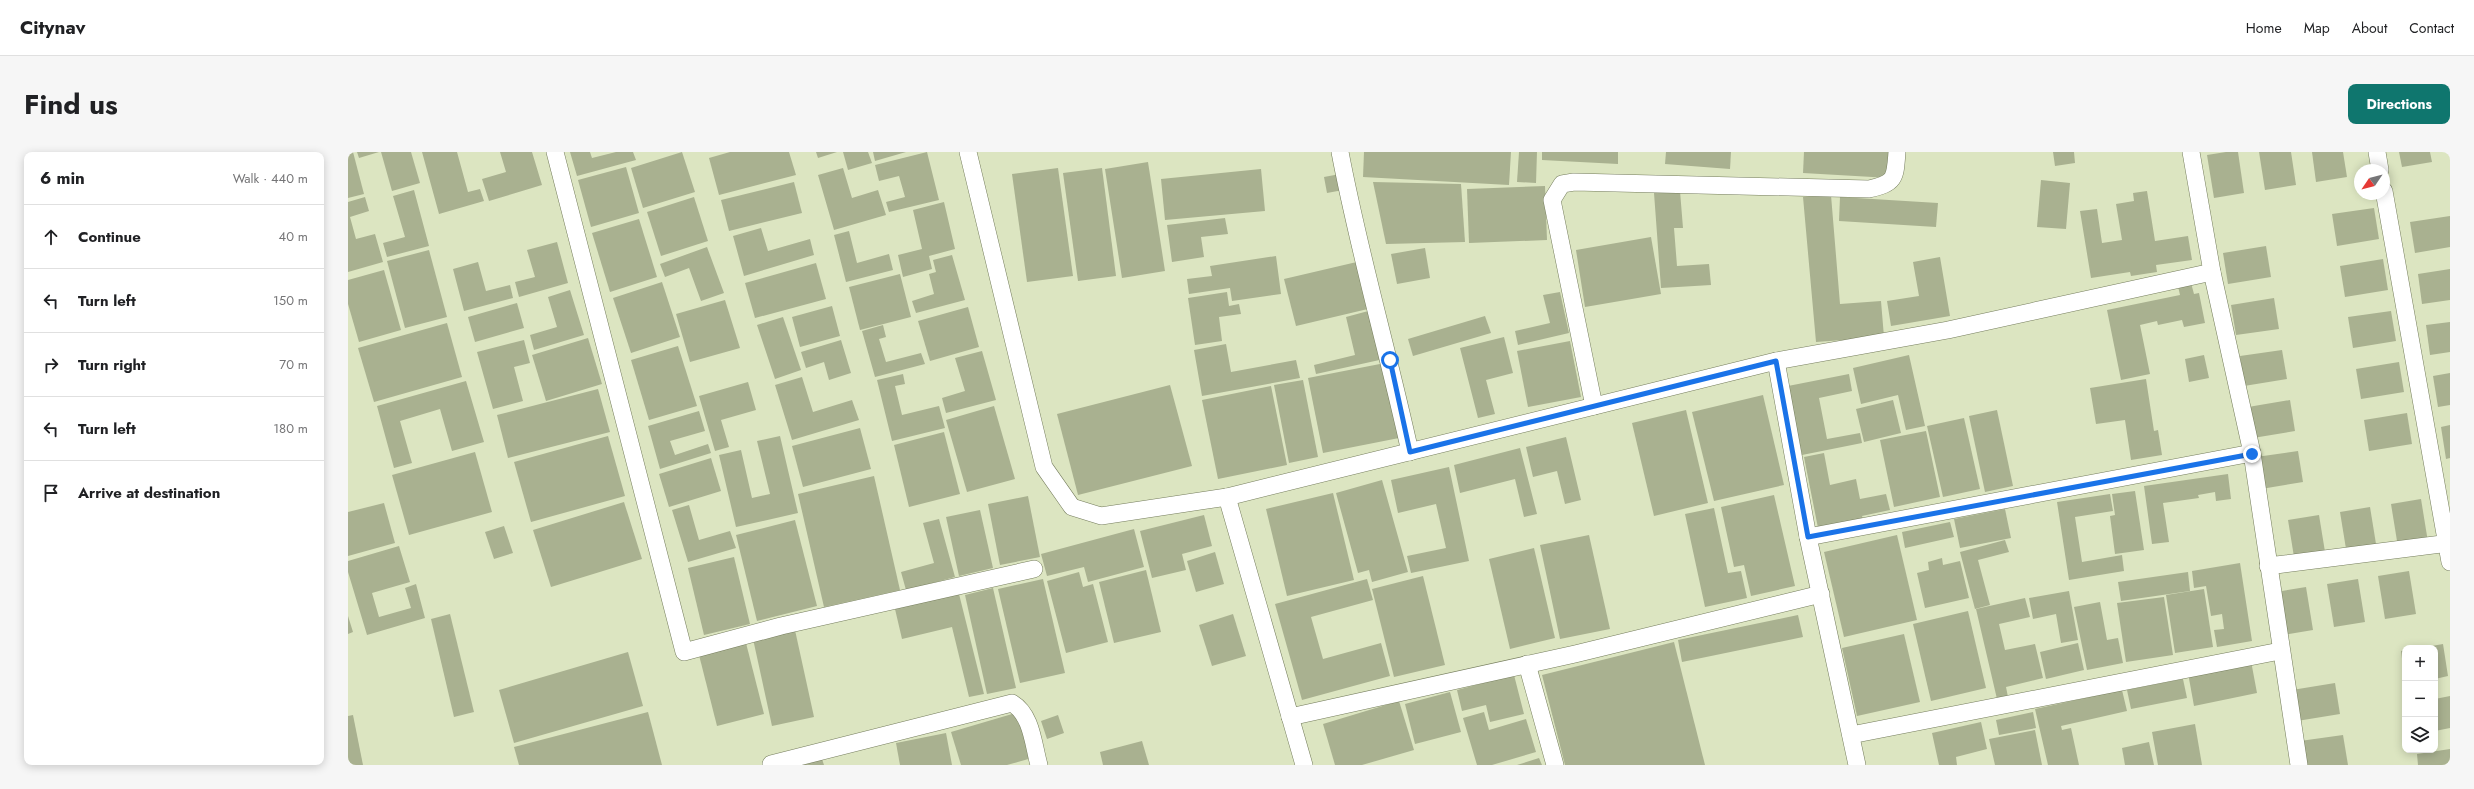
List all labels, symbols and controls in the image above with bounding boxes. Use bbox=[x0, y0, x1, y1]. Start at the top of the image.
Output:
text: Citynav bbox=[20, 14, 86, 41]
text: Home bbox=[2246, 18, 2282, 38]
text: Map bbox=[2304, 18, 2330, 38]
text: About bbox=[2352, 18, 2387, 38]
text: Contact bbox=[2409, 18, 2454, 38]
text: Find us bbox=[24, 84, 118, 125]
button: Directions bbox=[2348, 84, 2450, 124]
north arrow bbox=[2354, 164, 2390, 200]
text: 6 min bbox=[40, 166, 85, 190]
text: Walk · 440 m bbox=[233, 169, 308, 188]
icon: ahead bbox=[40, 226, 62, 248]
text: Continue bbox=[78, 226, 141, 248]
text: 40 m bbox=[279, 227, 308, 246]
icon: left bbox=[40, 290, 62, 312]
text: Turn left bbox=[78, 290, 136, 312]
text: 150 m bbox=[273, 291, 308, 310]
route start bbox=[1381, 351, 1399, 369]
icon: right bbox=[40, 354, 62, 376]
text: Turn right bbox=[78, 354, 146, 376]
text: 70 m bbox=[279, 355, 308, 374]
icon: left bbox=[40, 418, 62, 440]
text: Turn left bbox=[78, 418, 136, 440]
text: 180 m bbox=[273, 419, 308, 438]
route end bbox=[2243, 445, 2261, 463]
icon: arrive bbox=[40, 482, 62, 504]
text: Arrive at destination bbox=[78, 482, 220, 504]
map controls bbox=[2402, 645, 2438, 753]
button: + bbox=[2402, 645, 2438, 681]
button: − bbox=[2402, 681, 2438, 717]
button: layers bbox=[2402, 717, 2438, 753]

